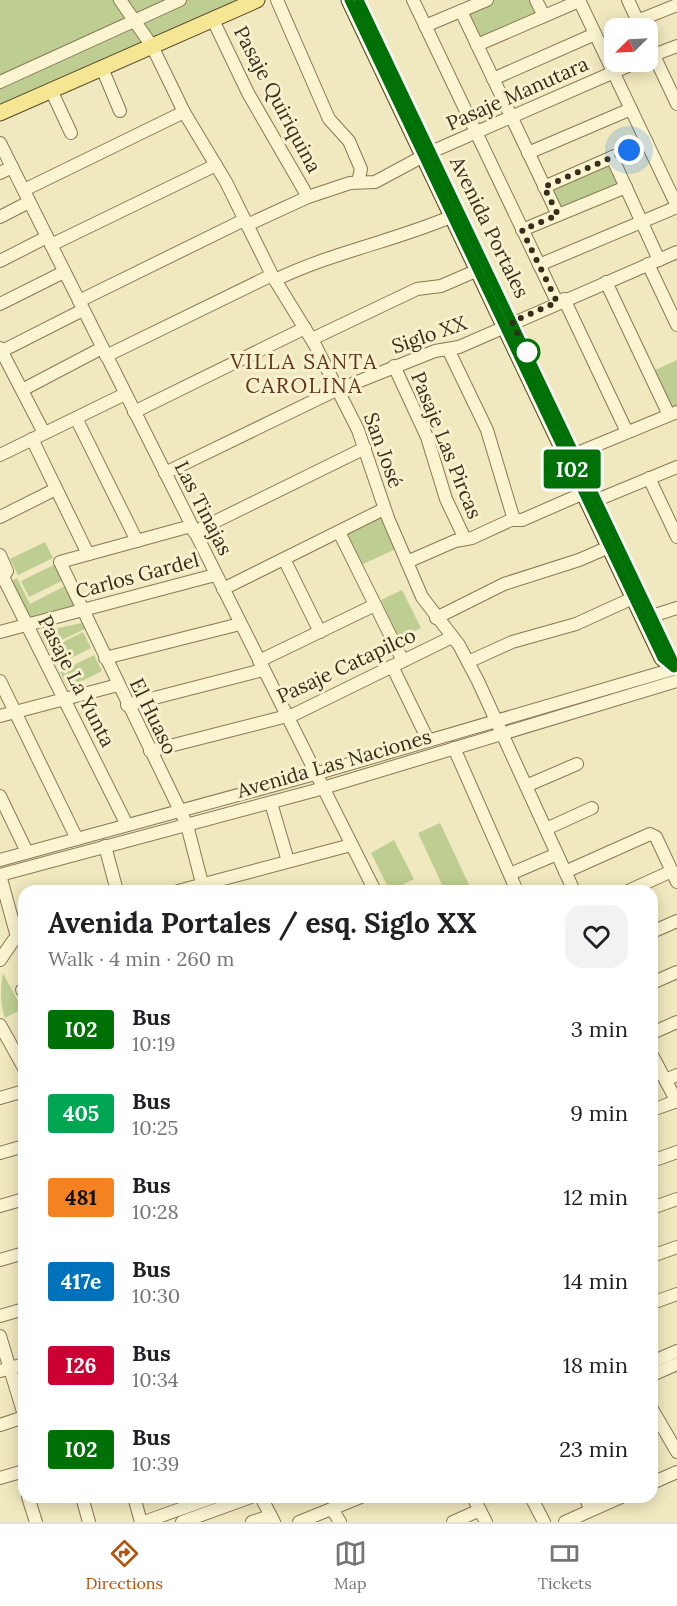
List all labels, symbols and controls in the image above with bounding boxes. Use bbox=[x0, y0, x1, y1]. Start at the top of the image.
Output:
north arrow bbox=[604, 18, 658, 72]
map controls bbox=[604, 18, 658, 72]
street label: Pasaje Quiriquina bbox=[229, 21, 327, 177]
street label: Pasaje Manutara bbox=[442, 50, 592, 136]
your location bbox=[614, 135, 644, 165]
street label: Avenida Portales bbox=[445, 151, 535, 302]
street label: Siglo XX bbox=[388, 309, 471, 358]
unlabelled marker bbox=[514, 339, 540, 365]
district label: VILLA SANTA CAROLINA bbox=[229, 348, 378, 399]
street label: Pasaje Las Pircas bbox=[406, 368, 488, 522]
street label: San José bbox=[359, 409, 409, 491]
line badge: I02 bbox=[538, 450, 606, 488]
text: I02 bbox=[556, 456, 588, 483]
street label: Las Tinajas bbox=[170, 457, 238, 559]
street label: Carlos Gardel bbox=[73, 547, 201, 603]
street label: Pasaje La Yunta bbox=[33, 611, 121, 751]
street label: Pasaje Catapilco bbox=[272, 622, 420, 708]
street label: El Huaso bbox=[125, 674, 183, 758]
street label: Avenida Las Naciones bbox=[233, 723, 434, 803]
text: Avenida Portales / esq. Siglo XX bbox=[48, 905, 476, 941]
button: heart bbox=[565, 905, 628, 968]
text: Walk · 4 min · 260 m bbox=[48, 946, 234, 971]
text: Bus bbox=[132, 1003, 171, 1031]
text: 3 min bbox=[571, 1015, 628, 1043]
text: I02 bbox=[65, 1016, 97, 1043]
text: 10:19 bbox=[132, 1031, 176, 1056]
text: Bus bbox=[132, 1087, 171, 1115]
text: 9 min bbox=[570, 1099, 628, 1127]
text: 405 bbox=[63, 1100, 99, 1127]
text: 10:25 bbox=[132, 1115, 178, 1140]
text: Bus bbox=[132, 1171, 171, 1199]
text: 12 min bbox=[563, 1183, 628, 1211]
text: 481 bbox=[65, 1184, 97, 1211]
text: 10:28 bbox=[132, 1199, 179, 1224]
text: Bus bbox=[132, 1255, 171, 1283]
text: 14 min bbox=[563, 1267, 628, 1295]
text: 417e bbox=[61, 1268, 101, 1295]
text: 10:30 bbox=[132, 1283, 180, 1308]
text: Bus bbox=[132, 1339, 171, 1367]
text: 18 min bbox=[563, 1351, 628, 1379]
text: I26 bbox=[65, 1352, 97, 1379]
text: 10:34 bbox=[132, 1367, 179, 1392]
text: Bus bbox=[132, 1423, 171, 1451]
text: 23 min bbox=[559, 1435, 628, 1463]
text: I02 bbox=[65, 1436, 97, 1463]
text: 10:39 bbox=[132, 1451, 179, 1476]
tab: Directions bbox=[85, 1537, 163, 1593]
tab: Map bbox=[334, 1537, 367, 1593]
tab: Tickets bbox=[538, 1537, 592, 1593]

